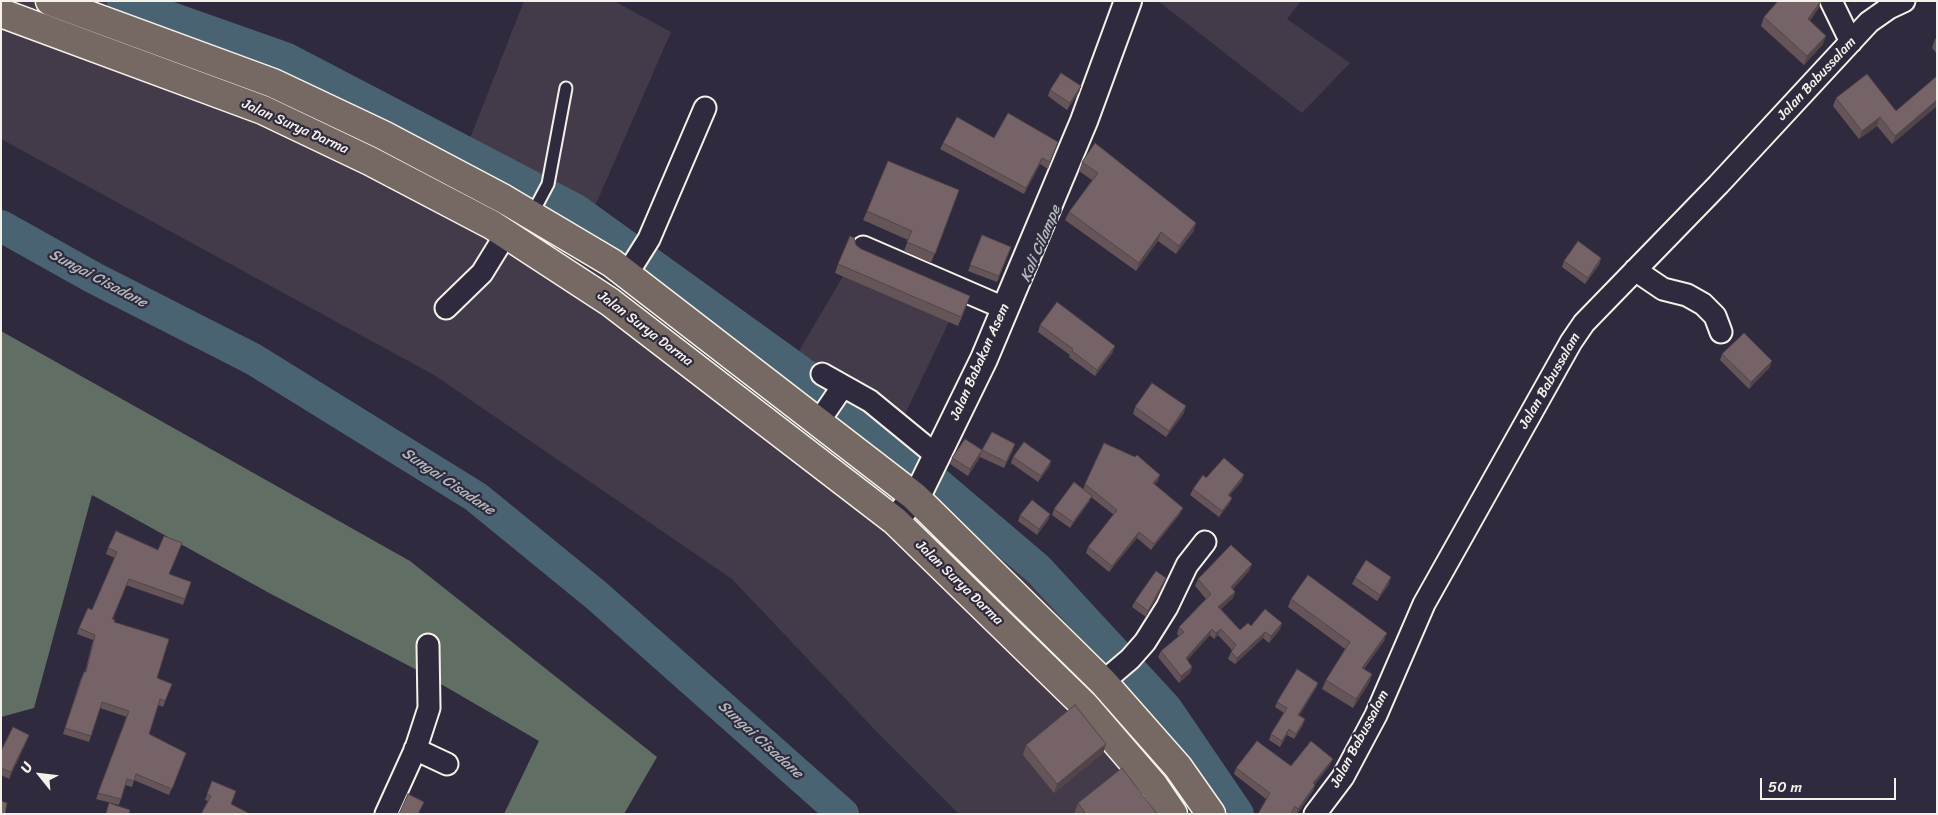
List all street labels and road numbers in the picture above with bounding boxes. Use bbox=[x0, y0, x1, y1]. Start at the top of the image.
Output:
street label: Jalan Babussalam bbox=[1774, 34, 1860, 124]
street label: Jalan Surya Darma bbox=[239, 96, 351, 158]
street label: Jalan Surya Darma bbox=[594, 288, 696, 370]
street label: Jalan Babakan Asem bbox=[947, 301, 1013, 423]
street label: Jalan Babussalam bbox=[1516, 330, 1584, 432]
street label: Jalan Surya Darma bbox=[912, 537, 1006, 629]
street label: Jalan Babussalam bbox=[1327, 687, 1393, 791]

